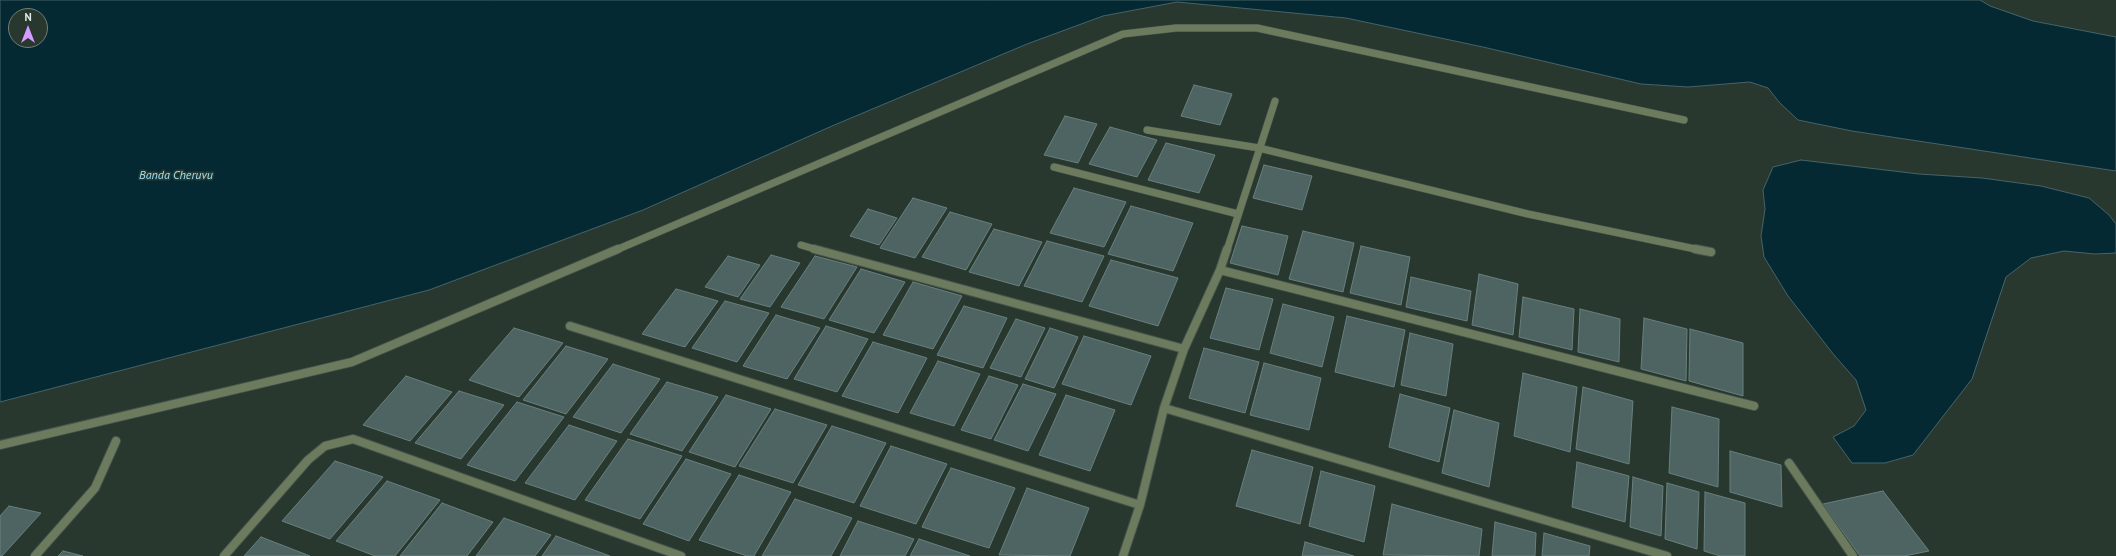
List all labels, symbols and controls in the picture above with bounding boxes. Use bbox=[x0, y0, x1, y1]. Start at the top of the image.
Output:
north arrow bbox=[8, 8, 48, 48]
text: N bbox=[24, 10, 32, 24]
water label: Banda Cheruvu bbox=[139, 169, 213, 183]

